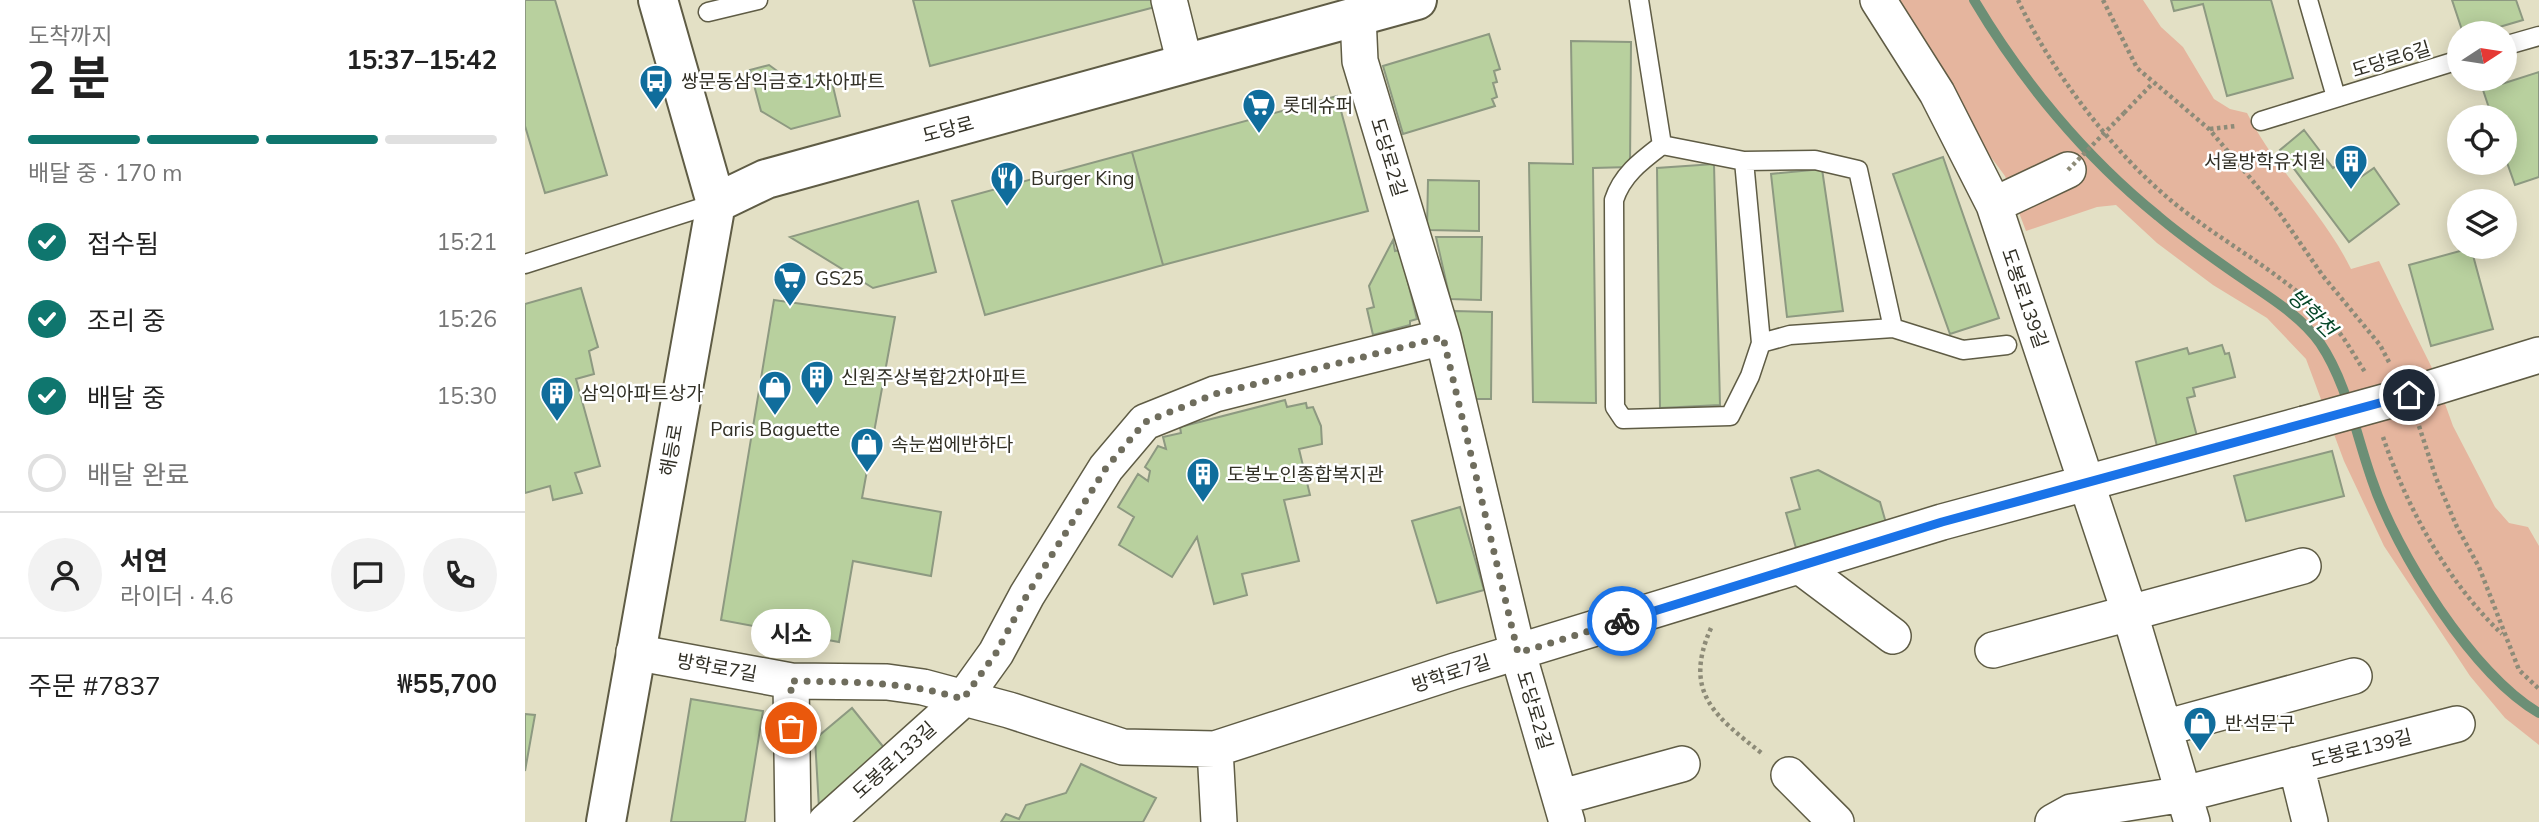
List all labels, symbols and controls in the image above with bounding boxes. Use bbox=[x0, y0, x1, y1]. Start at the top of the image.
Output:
text: 도착까지 bbox=[28, 21, 113, 50]
north arrow bbox=[2447, 21, 2517, 91]
map controls bbox=[2447, 21, 2517, 259]
street label: 도당로6길 bbox=[2349, 36, 2433, 82]
text: 15:37–15:42 bbox=[346, 43, 497, 76]
text: 2 분 bbox=[28, 48, 111, 106]
bus stop icon: 쌍문동삼익금호1차아파트 bbox=[637, 62, 675, 111]
place label: 쌍문동삼익금호1차아파트 bbox=[681, 69, 885, 93]
supermarket icon: 롯데슈퍼 bbox=[1240, 86, 1278, 135]
place label: 롯데슈퍼 bbox=[1283, 93, 1353, 117]
button: locate bbox=[2447, 105, 2517, 175]
street label: 도당로 bbox=[920, 111, 976, 147]
street label: 도당로2길 bbox=[1366, 115, 1412, 199]
building icon: 서울방학유치원 bbox=[2332, 142, 2370, 191]
place label: 서울방학유치원 bbox=[2204, 149, 2326, 173]
text: 배달 중 · 170 m bbox=[28, 158, 182, 187]
restaurant icon: Burger King bbox=[988, 159, 1026, 208]
place label: Burger King bbox=[1031, 166, 1134, 190]
button: layers bbox=[2447, 189, 2517, 259]
icon: check bbox=[28, 223, 66, 261]
text: 접수됨 bbox=[87, 227, 159, 260]
text: 15:21 bbox=[437, 227, 497, 256]
street label: 도봉로139길 bbox=[1997, 245, 2053, 351]
supermarket icon: GS25 bbox=[771, 259, 809, 308]
place label: GS25 bbox=[815, 266, 864, 290]
water label: 방학천 bbox=[2283, 283, 2344, 344]
icon: check bbox=[28, 300, 66, 338]
text: 조리 중 bbox=[87, 304, 166, 337]
text: 15:26 bbox=[437, 304, 497, 333]
building icon: 신원주상복합2차아파트 bbox=[798, 358, 836, 407]
place label: 신원주상복합2차아파트 bbox=[841, 365, 1027, 389]
pin bbox=[2379, 365, 2439, 425]
shop icon: Paris Baguette bbox=[756, 368, 794, 417]
building icon: 삼익아파트상가 bbox=[538, 374, 576, 423]
icon: home bbox=[2390, 376, 2428, 414]
icon: check bbox=[28, 377, 66, 415]
text: 배달 중 bbox=[87, 381, 166, 414]
text: 15:30 bbox=[437, 381, 497, 410]
place label: 삼익아파트상가 bbox=[581, 381, 703, 405]
place label: Paris Baguette bbox=[710, 417, 840, 441]
street label: 해등로 bbox=[655, 422, 687, 478]
shop icon: 속눈썹에반하다 bbox=[848, 425, 886, 474]
place label: 속눈썹에반하다 bbox=[891, 432, 1013, 456]
building icon: 도봉노인종합복지관 bbox=[1184, 455, 1222, 504]
text: 배달 완료 bbox=[87, 458, 189, 491]
place label: 도봉노인종합복지관 bbox=[1227, 462, 1384, 486]
button: person bbox=[28, 538, 102, 612]
button: chat bbox=[331, 538, 405, 612]
button: phone bbox=[423, 538, 497, 612]
text: 서연 bbox=[120, 544, 168, 577]
text: 라이더 · 4.6 bbox=[120, 581, 234, 610]
courier bbox=[1587, 586, 1657, 656]
icon: bike bbox=[1603, 602, 1641, 640]
callout: 시소 bbox=[751, 609, 831, 658]
text: 시소 bbox=[770, 619, 812, 648]
street label: 방학로7길 bbox=[675, 648, 759, 686]
street label: 방학로7길 bbox=[1409, 649, 1493, 697]
text: ₩55,700 bbox=[397, 667, 497, 700]
street label: 도당로2길 bbox=[1512, 668, 1558, 752]
text: 주문 #7837 bbox=[28, 669, 161, 702]
pin bbox=[761, 698, 821, 758]
shop icon: 반석문구 bbox=[2181, 704, 2219, 753]
icon: bag bbox=[772, 709, 810, 747]
place label: 반석문구 bbox=[2225, 711, 2295, 735]
street label: 도봉로133길 bbox=[847, 716, 941, 804]
street label: 도봉로139길 bbox=[2308, 724, 2414, 772]

